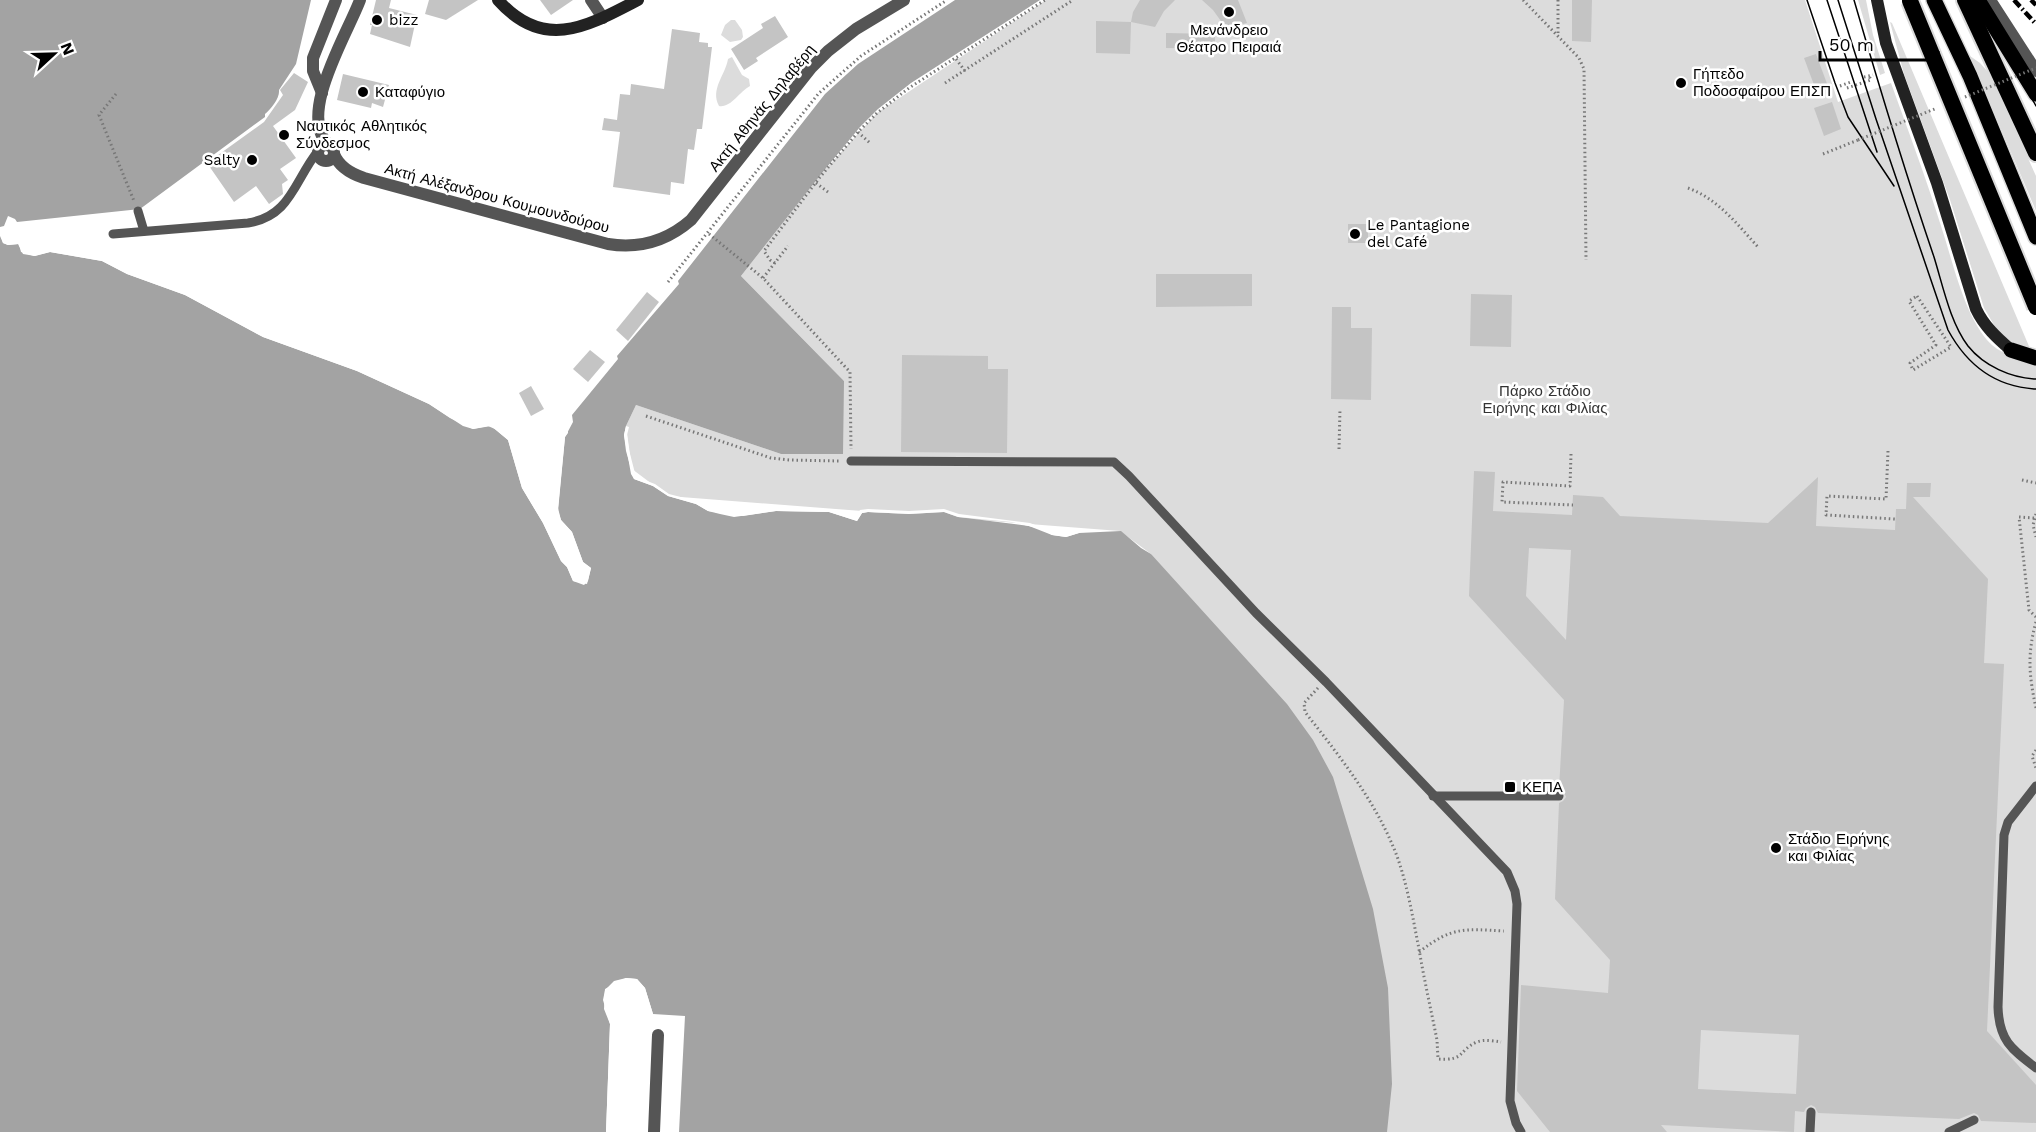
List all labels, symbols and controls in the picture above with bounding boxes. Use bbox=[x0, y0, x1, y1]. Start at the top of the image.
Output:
marker: Μενάνδρειο Θέατρο Πειραιά bbox=[1222, 5, 1236, 19]
place label: bizz bbox=[389, 11, 418, 29]
marker: bizz bbox=[370, 13, 384, 27]
place label: Μενάνδρειο Θέατρο Πειραιά bbox=[1176, 21, 1282, 56]
north arrow bbox=[24, 24, 84, 84]
scale bar bbox=[1820, 24, 1938, 62]
text: 50 m bbox=[1829, 34, 1874, 55]
text: N bbox=[56, 40, 78, 58]
street label: Ακτή Αθηνάς Δηλαβέρη bbox=[705, 41, 819, 175]
place label: Γήπεδο Ποδοσφαίρου ΕΠΣΠ bbox=[1693, 65, 1831, 100]
marker: Γήπεδο Ποδοσφαίρου ΕΠΣΠ bbox=[1674, 76, 1688, 90]
place label: Καταφύγιο bbox=[375, 83, 445, 101]
marker: Καταφύγιο bbox=[356, 85, 370, 99]
place label: Ναυτικός Αθλητικός Σύνδεσμος bbox=[296, 117, 427, 152]
marker: Ναυτικός Αθλητικός Σύνδεσμος bbox=[277, 128, 291, 142]
place label: Salty bbox=[204, 151, 240, 169]
marker: Salty bbox=[245, 153, 259, 167]
street label: Ακτή Αλέξανδρου Κουμουνδούρου bbox=[383, 159, 611, 237]
place label: Le Pantagione del Café bbox=[1367, 216, 1470, 251]
marker: Le Pantagione del Café bbox=[1348, 227, 1362, 241]
park label: Πάρκο Στάδιο Ειρήνης και Φιλίας bbox=[1483, 382, 1607, 417]
place label: ΚΕΠΑ bbox=[1522, 778, 1563, 796]
marker: ΚΕΠΑ bbox=[1503, 780, 1517, 794]
place label: Στάδιο Ειρήνης και Φιλίας bbox=[1788, 830, 1889, 865]
marker: Στάδιο Ειρήνης και Φιλίας bbox=[1769, 841, 1783, 855]

